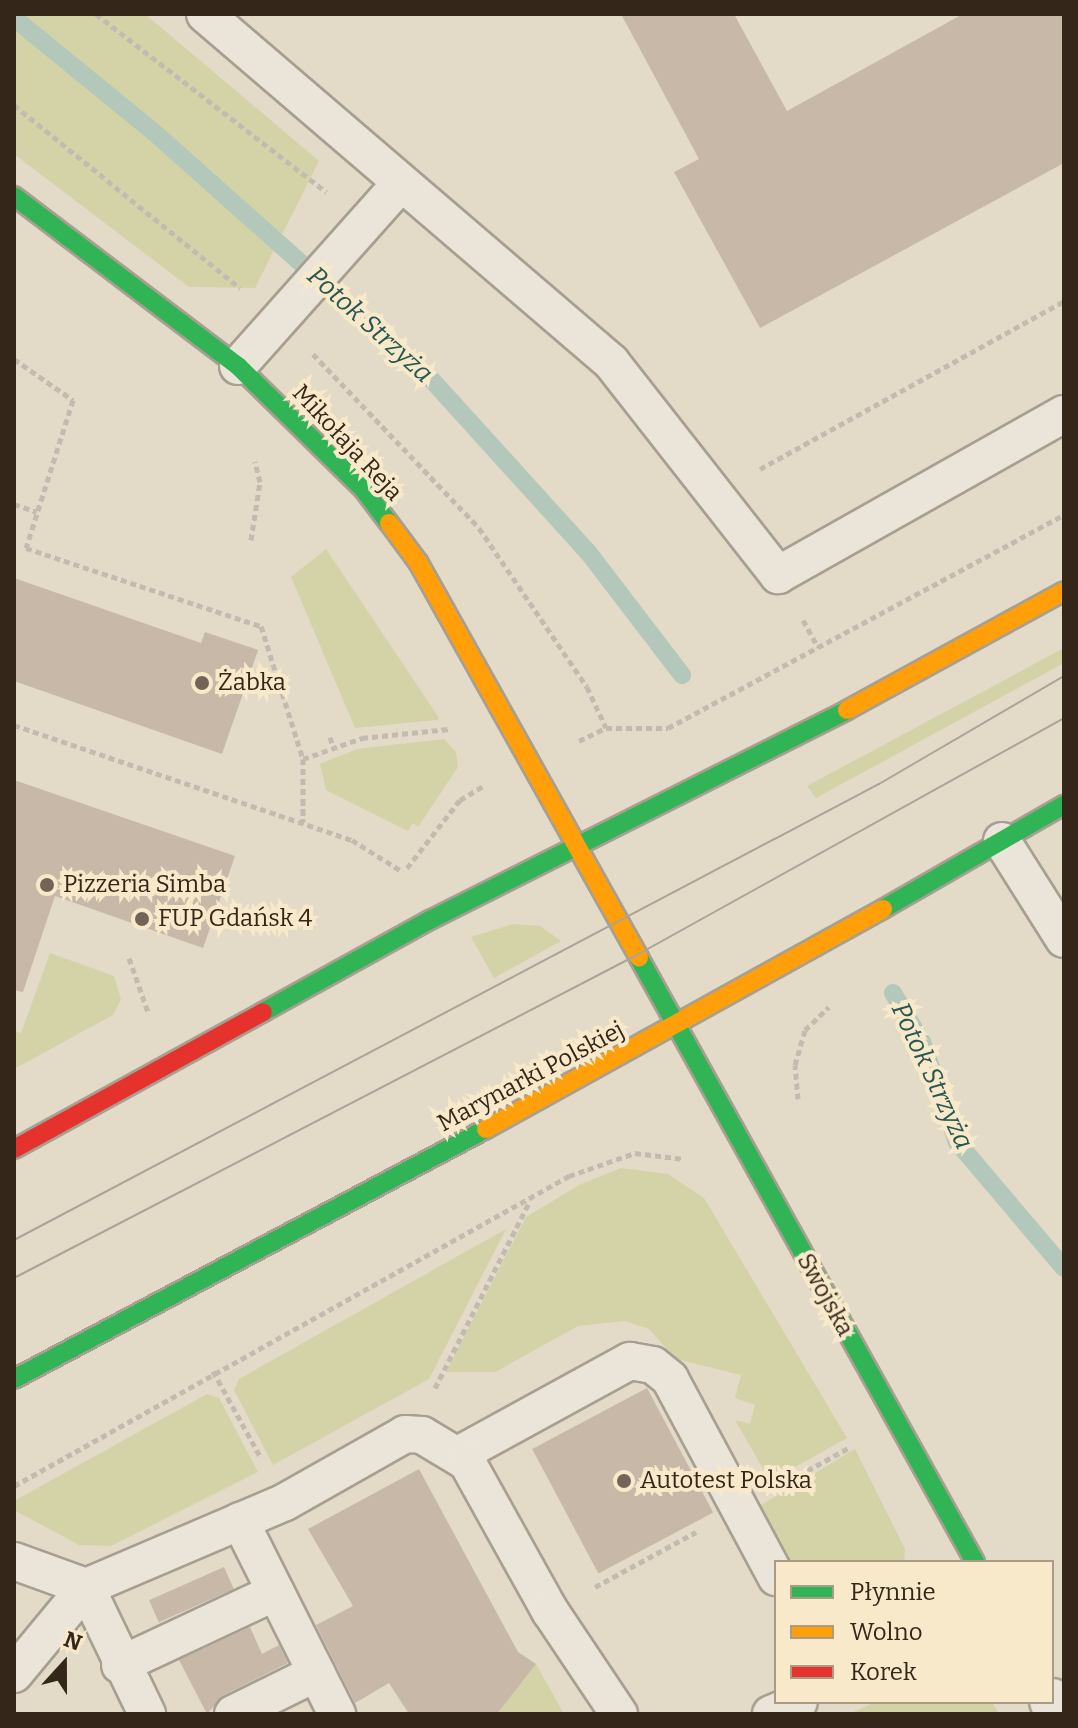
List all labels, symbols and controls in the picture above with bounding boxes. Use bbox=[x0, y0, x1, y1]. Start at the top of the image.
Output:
water label: Potok Strzyża bbox=[301, 260, 439, 390]
street label: Mikołaja Reja bbox=[286, 379, 408, 507]
place label: Żabka bbox=[218, 669, 286, 697]
marker: Żabka bbox=[193, 674, 211, 692]
place label: Pizzeria Simba bbox=[63, 871, 226, 899]
marker: Pizzeria Simba bbox=[38, 876, 56, 894]
place label: FUP Gdańsk 4 bbox=[158, 905, 312, 933]
marker: FUP Gdańsk 4 bbox=[133, 910, 151, 928]
water label: Potok Strzyża bbox=[884, 998, 980, 1154]
street label: Marynarki Polskiej bbox=[433, 1016, 629, 1138]
street label: Swojska bbox=[791, 1249, 859, 1341]
place label: Autotest Polska bbox=[640, 1467, 812, 1495]
marker: Autotest Polska bbox=[615, 1472, 633, 1490]
legend bbox=[774, 1560, 1054, 1704]
text: Płynnie bbox=[850, 1578, 936, 1606]
text: Wolno bbox=[850, 1618, 923, 1646]
north arrow bbox=[24, 1624, 104, 1704]
text: N bbox=[60, 1625, 86, 1657]
text: Korek bbox=[850, 1658, 917, 1686]

